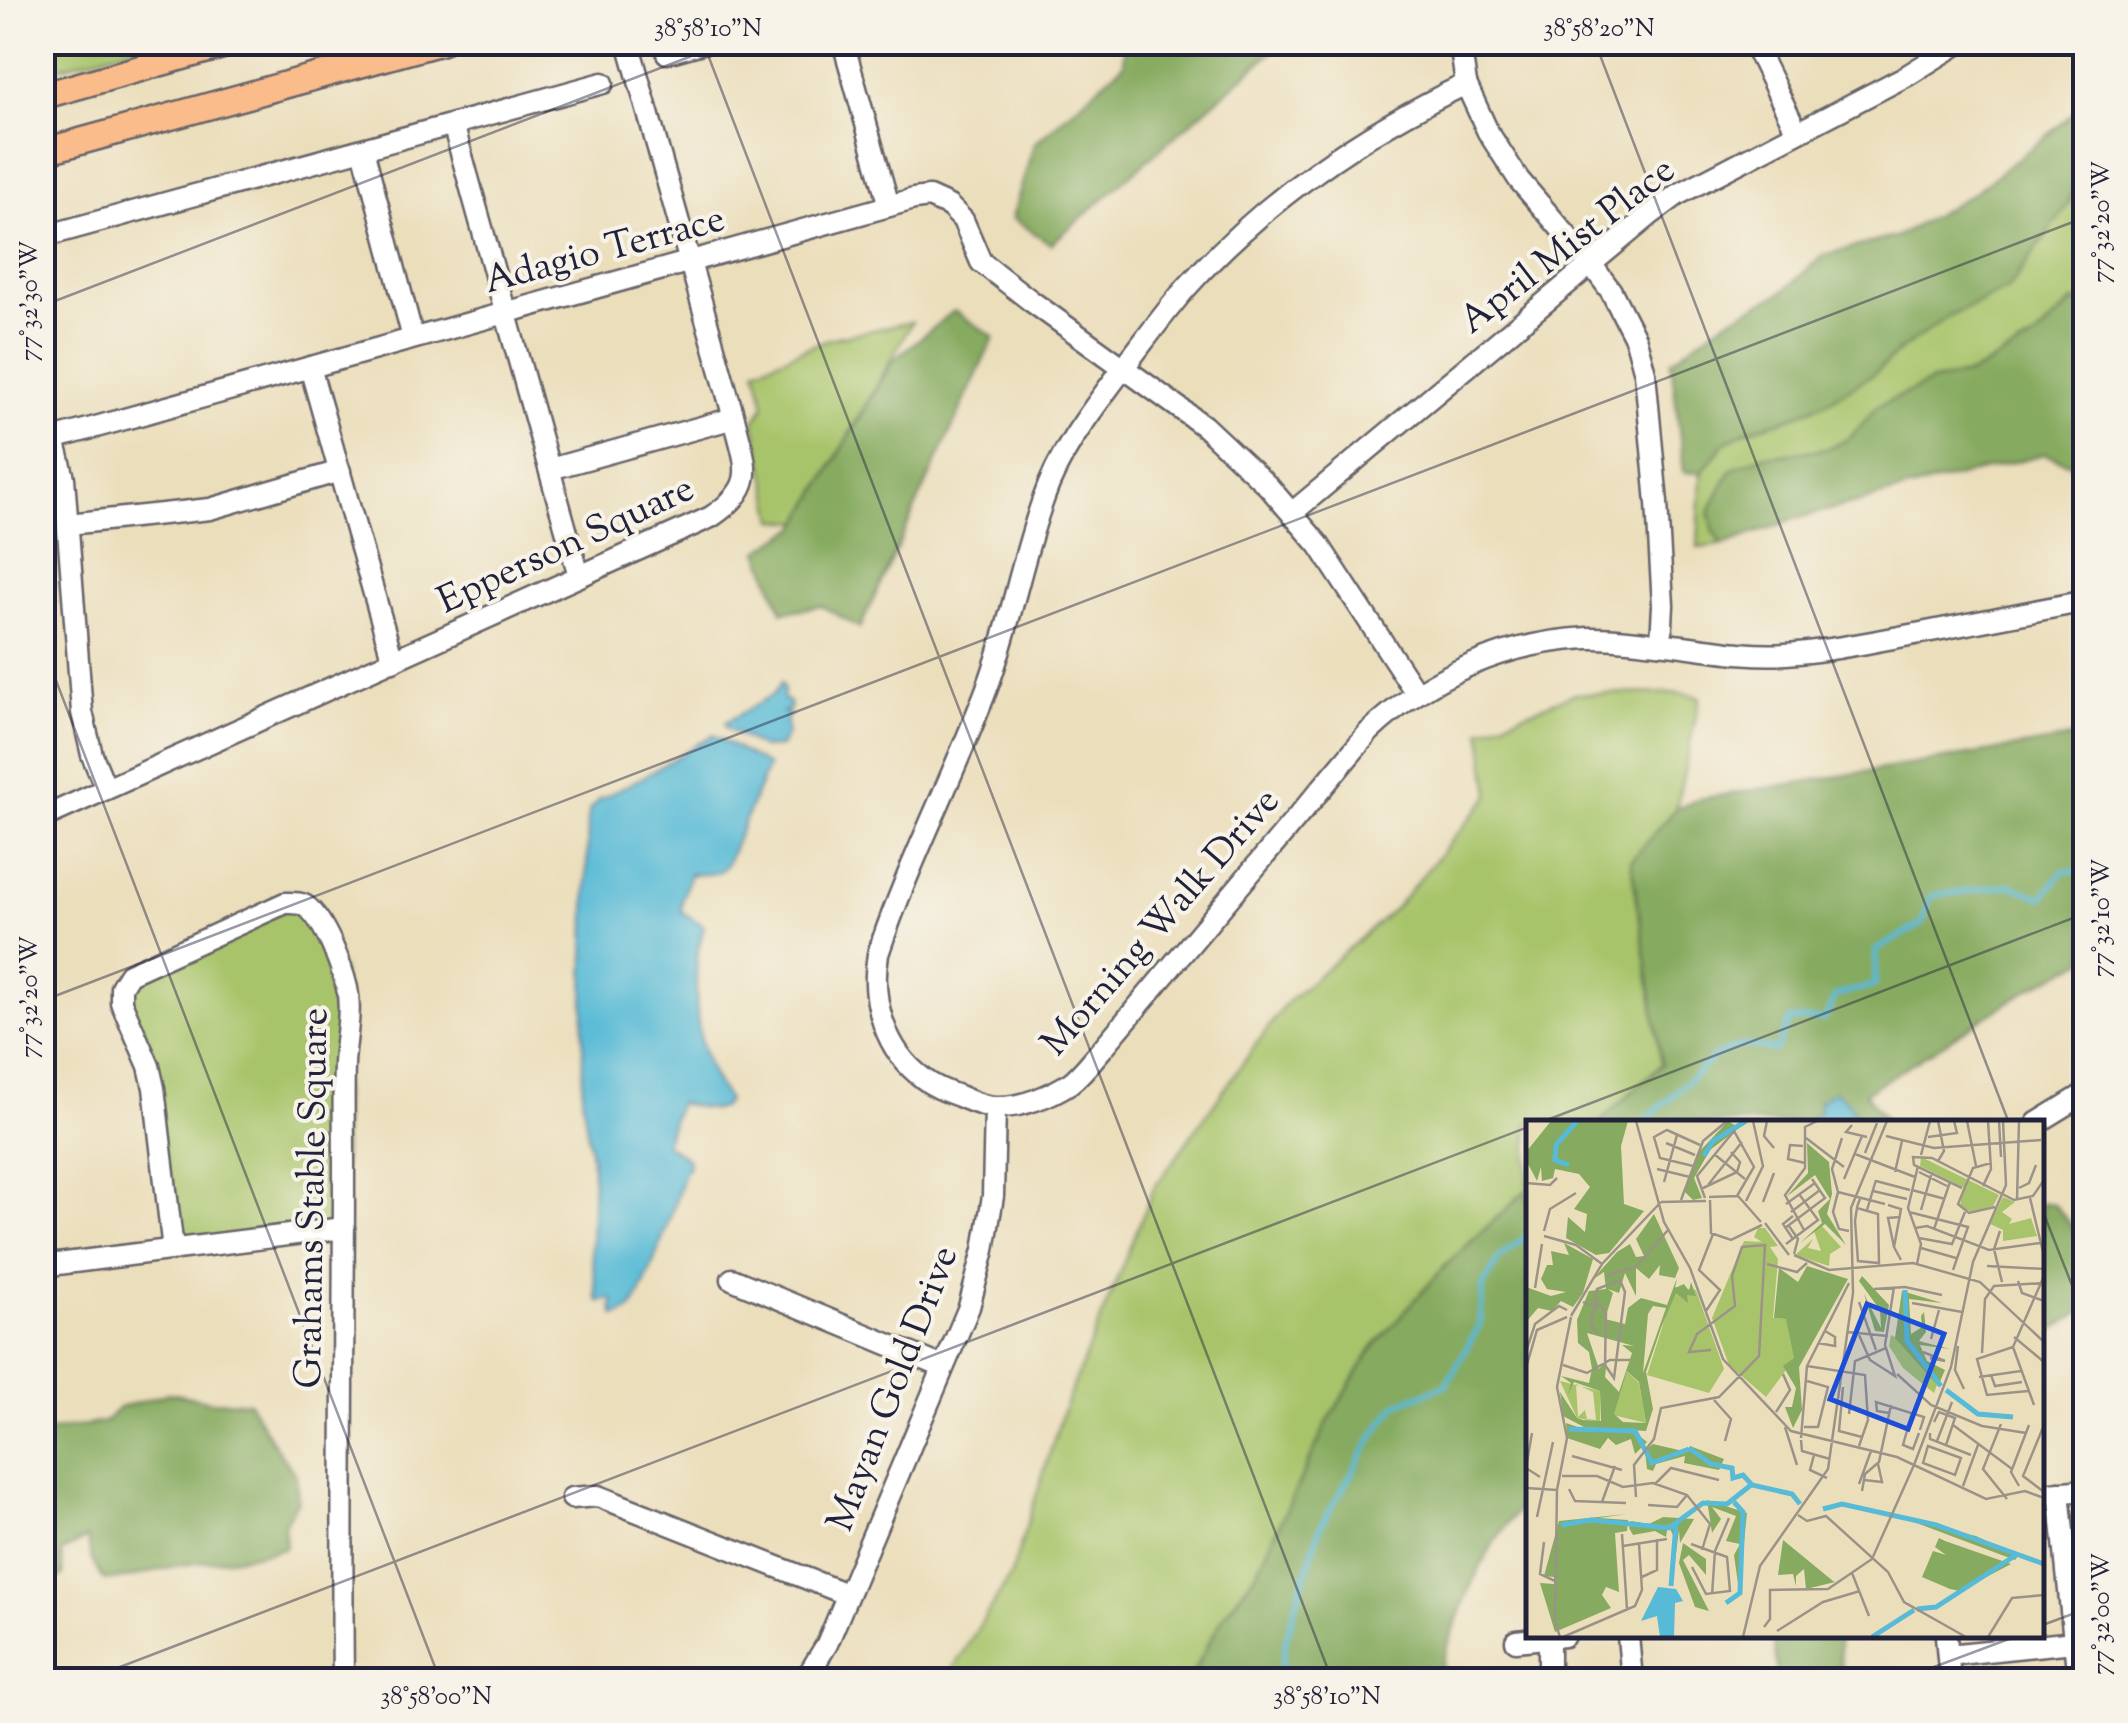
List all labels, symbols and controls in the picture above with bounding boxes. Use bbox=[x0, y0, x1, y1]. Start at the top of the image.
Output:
text: 38°58'10"N bbox=[654, 12, 762, 48]
text: 38°58'20"N bbox=[1543, 12, 1655, 48]
street label: April Mist Place bbox=[1449, 146, 1688, 349]
text: 77°32'20"W bbox=[2085, 161, 2121, 283]
street label: Adagio Terrace bbox=[479, 194, 731, 310]
text: 77°32'30"W bbox=[13, 241, 49, 361]
street label: Epperson Square bbox=[430, 464, 704, 630]
street label: Morning Walk Drive bbox=[1030, 778, 1294, 1070]
text: 77°32'10"W bbox=[2085, 858, 2121, 977]
text: 77°32'20"W bbox=[13, 936, 49, 1058]
street label: Grahams Stable Square bbox=[284, 1007, 344, 1389]
inset map bbox=[1526, 1120, 2043, 1638]
street label: Mayan Gold Drive bbox=[815, 1239, 974, 1540]
text: 77°32'00"W bbox=[2085, 1553, 2121, 1675]
text: 38°58'00"N bbox=[380, 1680, 492, 1716]
text: 38°58'10"N bbox=[1273, 1680, 1381, 1716]

